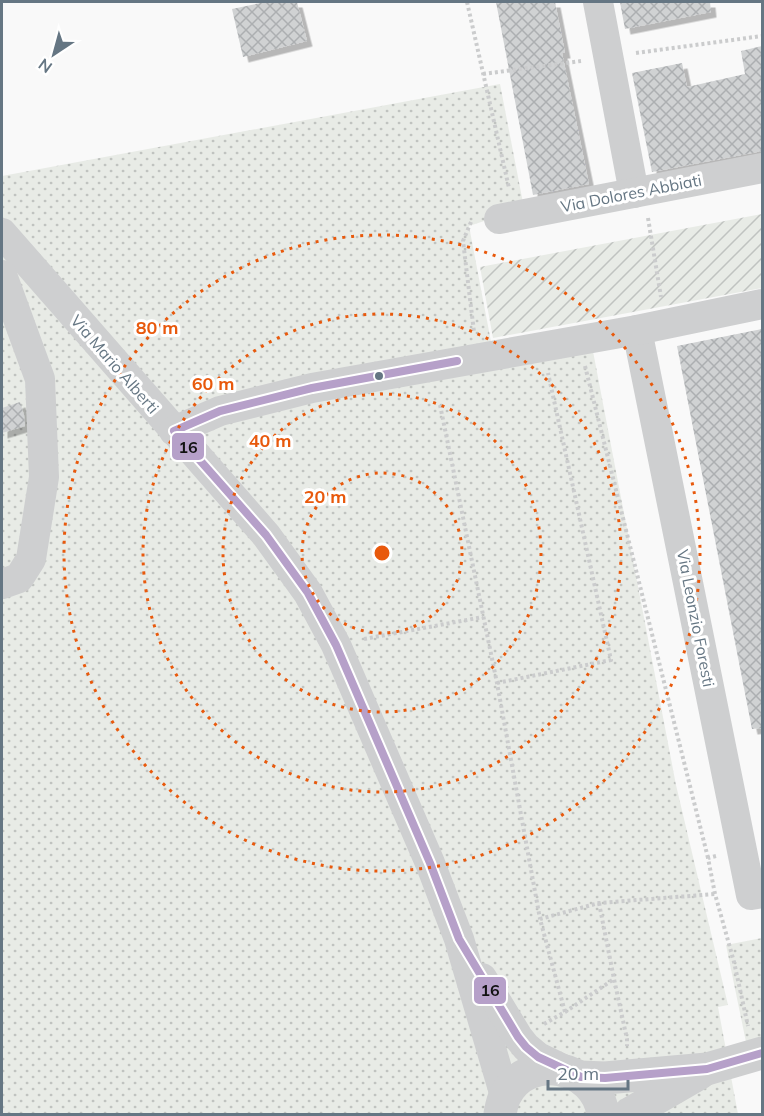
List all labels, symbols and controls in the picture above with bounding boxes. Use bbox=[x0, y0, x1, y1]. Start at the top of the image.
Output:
north arrow bbox=[24, 24, 84, 84]
text: N bbox=[34, 54, 56, 78]
street label: Via Dolores Abbiati bbox=[559, 170, 703, 216]
street label: Via Mario Alberti bbox=[67, 310, 163, 418]
text: 80 m bbox=[136, 316, 178, 339]
unlabelled marker bbox=[373, 370, 385, 382]
text: 60 m bbox=[192, 372, 234, 395]
text: 40 m bbox=[249, 429, 291, 452]
line badge: 16 bbox=[171, 432, 205, 461]
text: 16 bbox=[178, 437, 198, 457]
text: 20 m bbox=[304, 485, 346, 508]
centre of rings bbox=[372, 543, 392, 563]
street label: Via Leonzio Foresti bbox=[673, 548, 719, 688]
line badge: 16 bbox=[473, 976, 507, 1005]
text: 16 bbox=[480, 980, 500, 1000]
scale bar bbox=[548, 1053, 628, 1091]
text: 20 m bbox=[557, 1062, 599, 1085]

